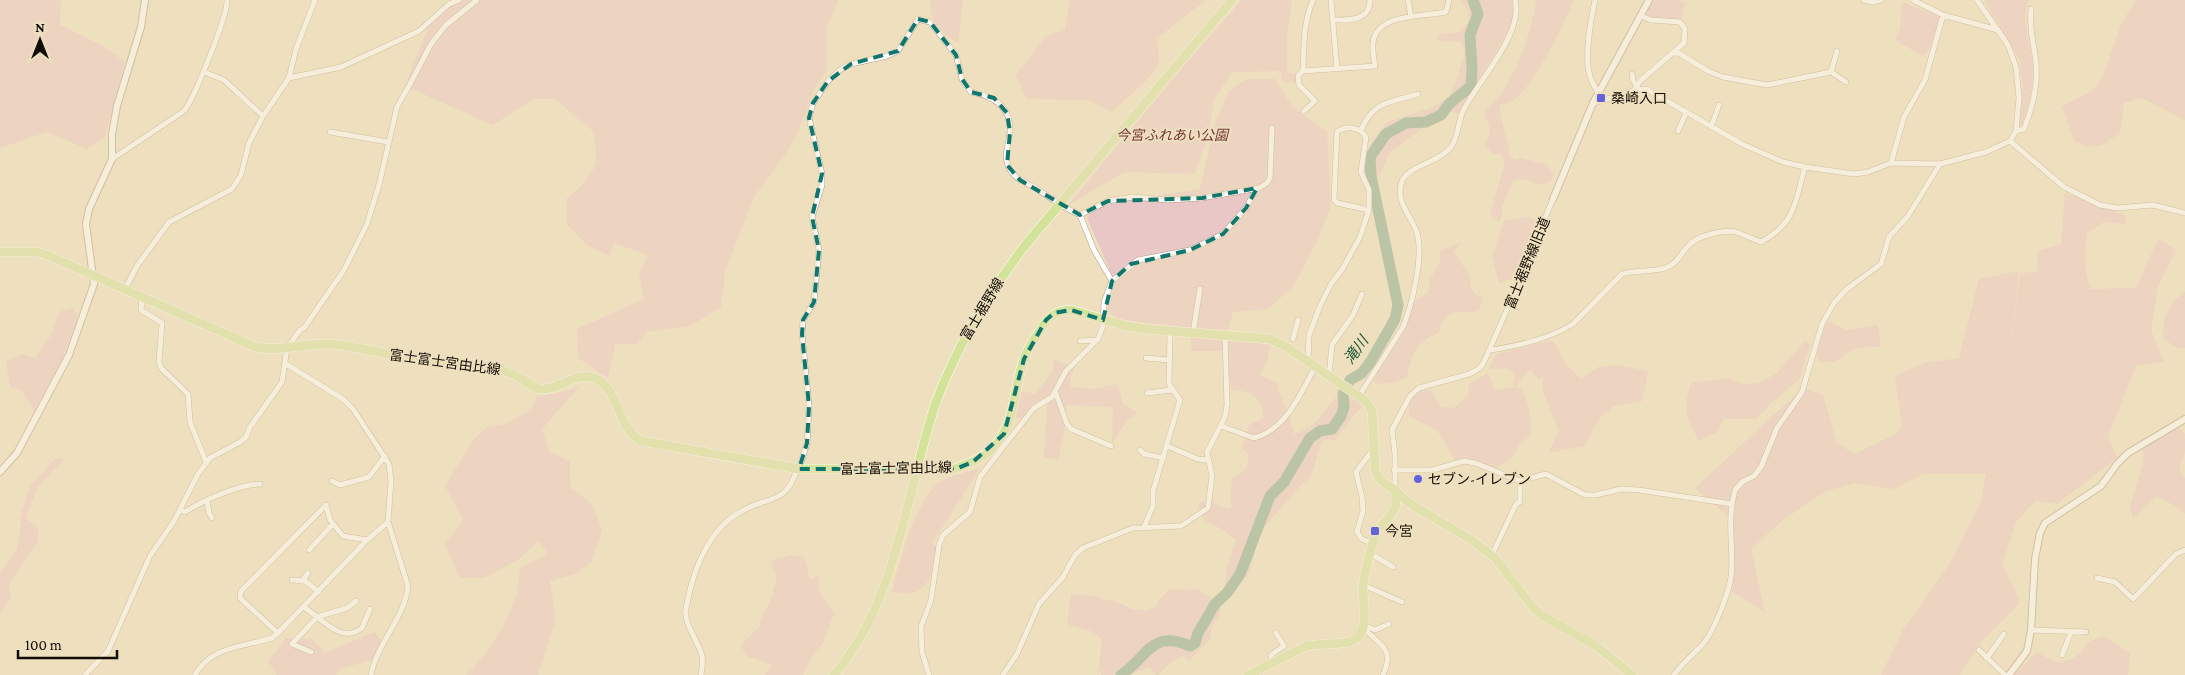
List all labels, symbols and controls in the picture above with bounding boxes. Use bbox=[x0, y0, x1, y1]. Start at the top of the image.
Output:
north arrow bbox=[15, 15, 65, 65]
text: N bbox=[35, 19, 45, 35]
place label: 桑崎入口 bbox=[1611, 90, 1667, 106]
marker: 桑崎入口 bbox=[1595, 92, 1607, 104]
park label: 今宮ふれあい公園 bbox=[1116, 127, 1230, 143]
street label: 富士裾野線旧道 bbox=[1501, 215, 1553, 311]
street label: 富士裾野線 bbox=[957, 275, 1007, 343]
water label: 滝川 bbox=[1341, 332, 1372, 367]
street label: 富士富士宮由比線 bbox=[388, 346, 502, 378]
street label: 富士富士宮由比線 bbox=[840, 459, 952, 477]
place label: セブン-イレブン bbox=[1428, 471, 1531, 487]
marker: セブン-イレブン bbox=[1412, 473, 1424, 485]
place label: 今宮 bbox=[1385, 523, 1413, 539]
marker: 今宮 bbox=[1369, 525, 1381, 537]
scale bar bbox=[18, 628, 116, 660]
text: 100 m bbox=[25, 637, 62, 653]

